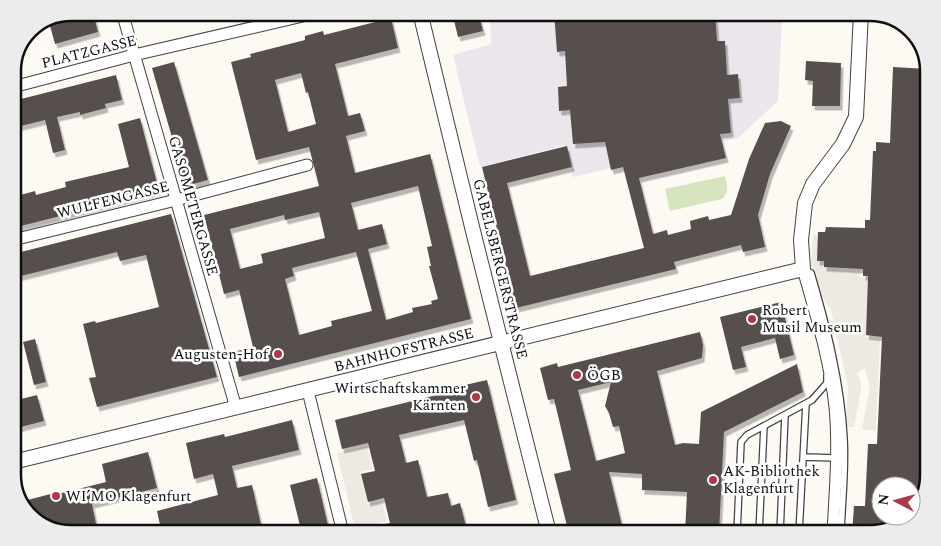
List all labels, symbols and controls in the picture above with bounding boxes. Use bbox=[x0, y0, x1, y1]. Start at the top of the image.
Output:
street label: PLATZGASSE bbox=[39, 29, 139, 75]
street label: GASOMETERGASSE bbox=[162, 133, 224, 279]
street label: WULFENGASSE bbox=[54, 175, 172, 225]
street label: GABELSBERGERSTRASSE bbox=[466, 176, 534, 362]
place label: Robert Musil Museum bbox=[762, 299, 862, 339]
marker: Robert Musil Museum bbox=[746, 313, 758, 325]
street label: BAHNHOFSTRASSE bbox=[332, 322, 476, 378]
place label: Augusten-Hof bbox=[173, 343, 270, 366]
marker: Augusten-Hof bbox=[272, 348, 284, 360]
place label: ÖGB bbox=[587, 364, 621, 387]
marker: ÖGB bbox=[571, 369, 583, 381]
place label: Wirtschaftskammer Kärnten bbox=[335, 377, 466, 417]
marker: Wirtschaftskammer Kärnten bbox=[470, 391, 482, 403]
place label: AK-Bibliothek Klagenfurt bbox=[723, 460, 820, 500]
marker: AK-Bibliothek Klagenfurt bbox=[707, 474, 719, 486]
north arrow bbox=[871, 476, 921, 526]
place label: WI’MO Klagenfurt bbox=[66, 485, 191, 508]
marker: WI’MO Klagenfurt bbox=[50, 490, 62, 502]
text: N bbox=[873, 493, 895, 506]

